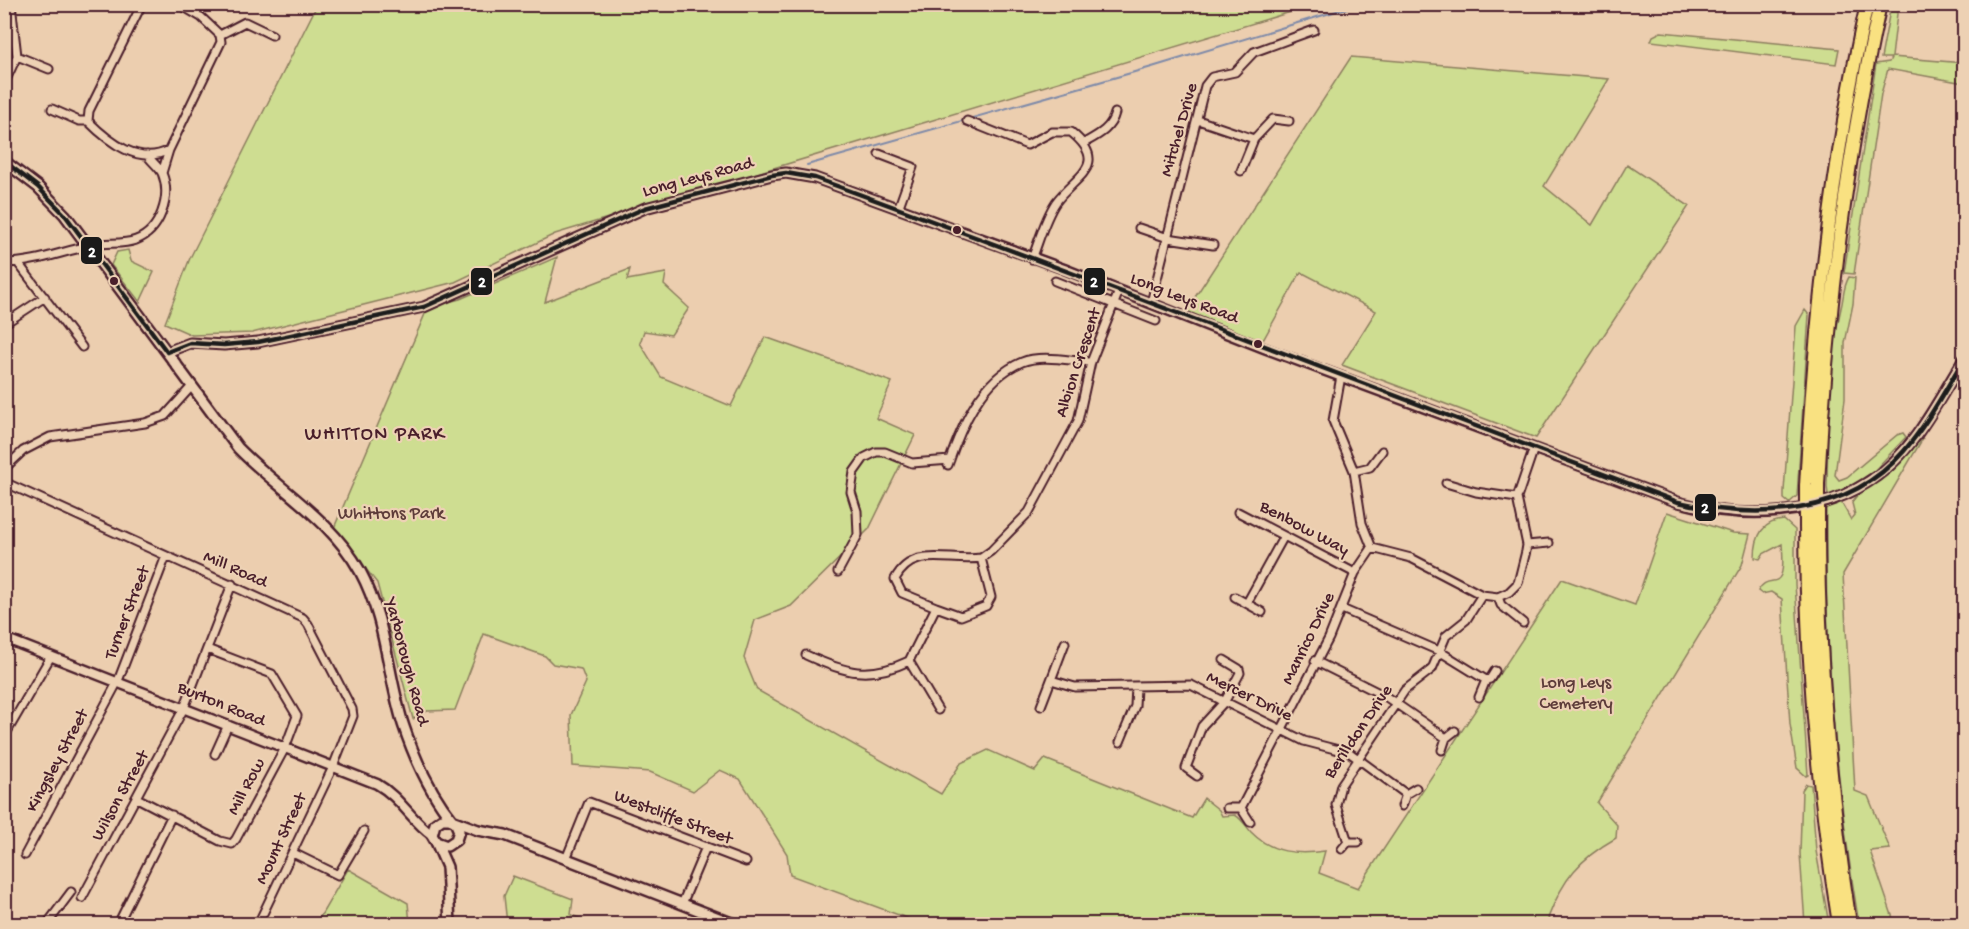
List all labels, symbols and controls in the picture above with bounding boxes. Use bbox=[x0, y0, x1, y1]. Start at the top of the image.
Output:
street label: Mitchel Drive bbox=[1157, 80, 1204, 179]
street label: Long Leys Road bbox=[640, 153, 757, 203]
unlabelled marker bbox=[951, 224, 963, 236]
line badge: 2 bbox=[80, 236, 103, 265]
text: 2 bbox=[88, 245, 96, 264]
line badge: 2 bbox=[470, 267, 493, 296]
line badge: 2 bbox=[1083, 267, 1106, 296]
street label: Long Leys Road bbox=[1127, 269, 1242, 330]
unlabelled marker bbox=[108, 275, 120, 287]
text: 2 bbox=[478, 275, 486, 294]
text: 2 bbox=[1090, 275, 1098, 294]
street label: Albion Crescent bbox=[1051, 304, 1107, 420]
unlabelled marker bbox=[1252, 338, 1264, 350]
district label: WHITTON PARK bbox=[305, 424, 446, 447]
line badge: 2 bbox=[1694, 493, 1717, 522]
street label: Benbow Way bbox=[1255, 496, 1352, 561]
text: 2 bbox=[1701, 501, 1709, 520]
park label: Whittons Park bbox=[338, 504, 446, 525]
street label: Mill Road bbox=[200, 547, 272, 594]
street label: Turner Street bbox=[100, 562, 156, 664]
street label: Manrico Drive bbox=[1278, 589, 1341, 689]
street label: Yarborough Road bbox=[378, 594, 433, 729]
street label: Mercer Drive bbox=[1202, 667, 1296, 727]
park label: Long Leys Cemetery bbox=[1540, 673, 1613, 715]
street label: Burton Road bbox=[173, 678, 269, 733]
street label: Berilldon Drive bbox=[1319, 681, 1398, 784]
street label: Kingsley Street bbox=[22, 704, 95, 816]
street label: Wilson Street bbox=[88, 746, 155, 845]
street label: Mill Row bbox=[223, 755, 271, 819]
street label: Westcliffe Street bbox=[611, 786, 737, 851]
street label: Mount Street bbox=[252, 788, 313, 888]

